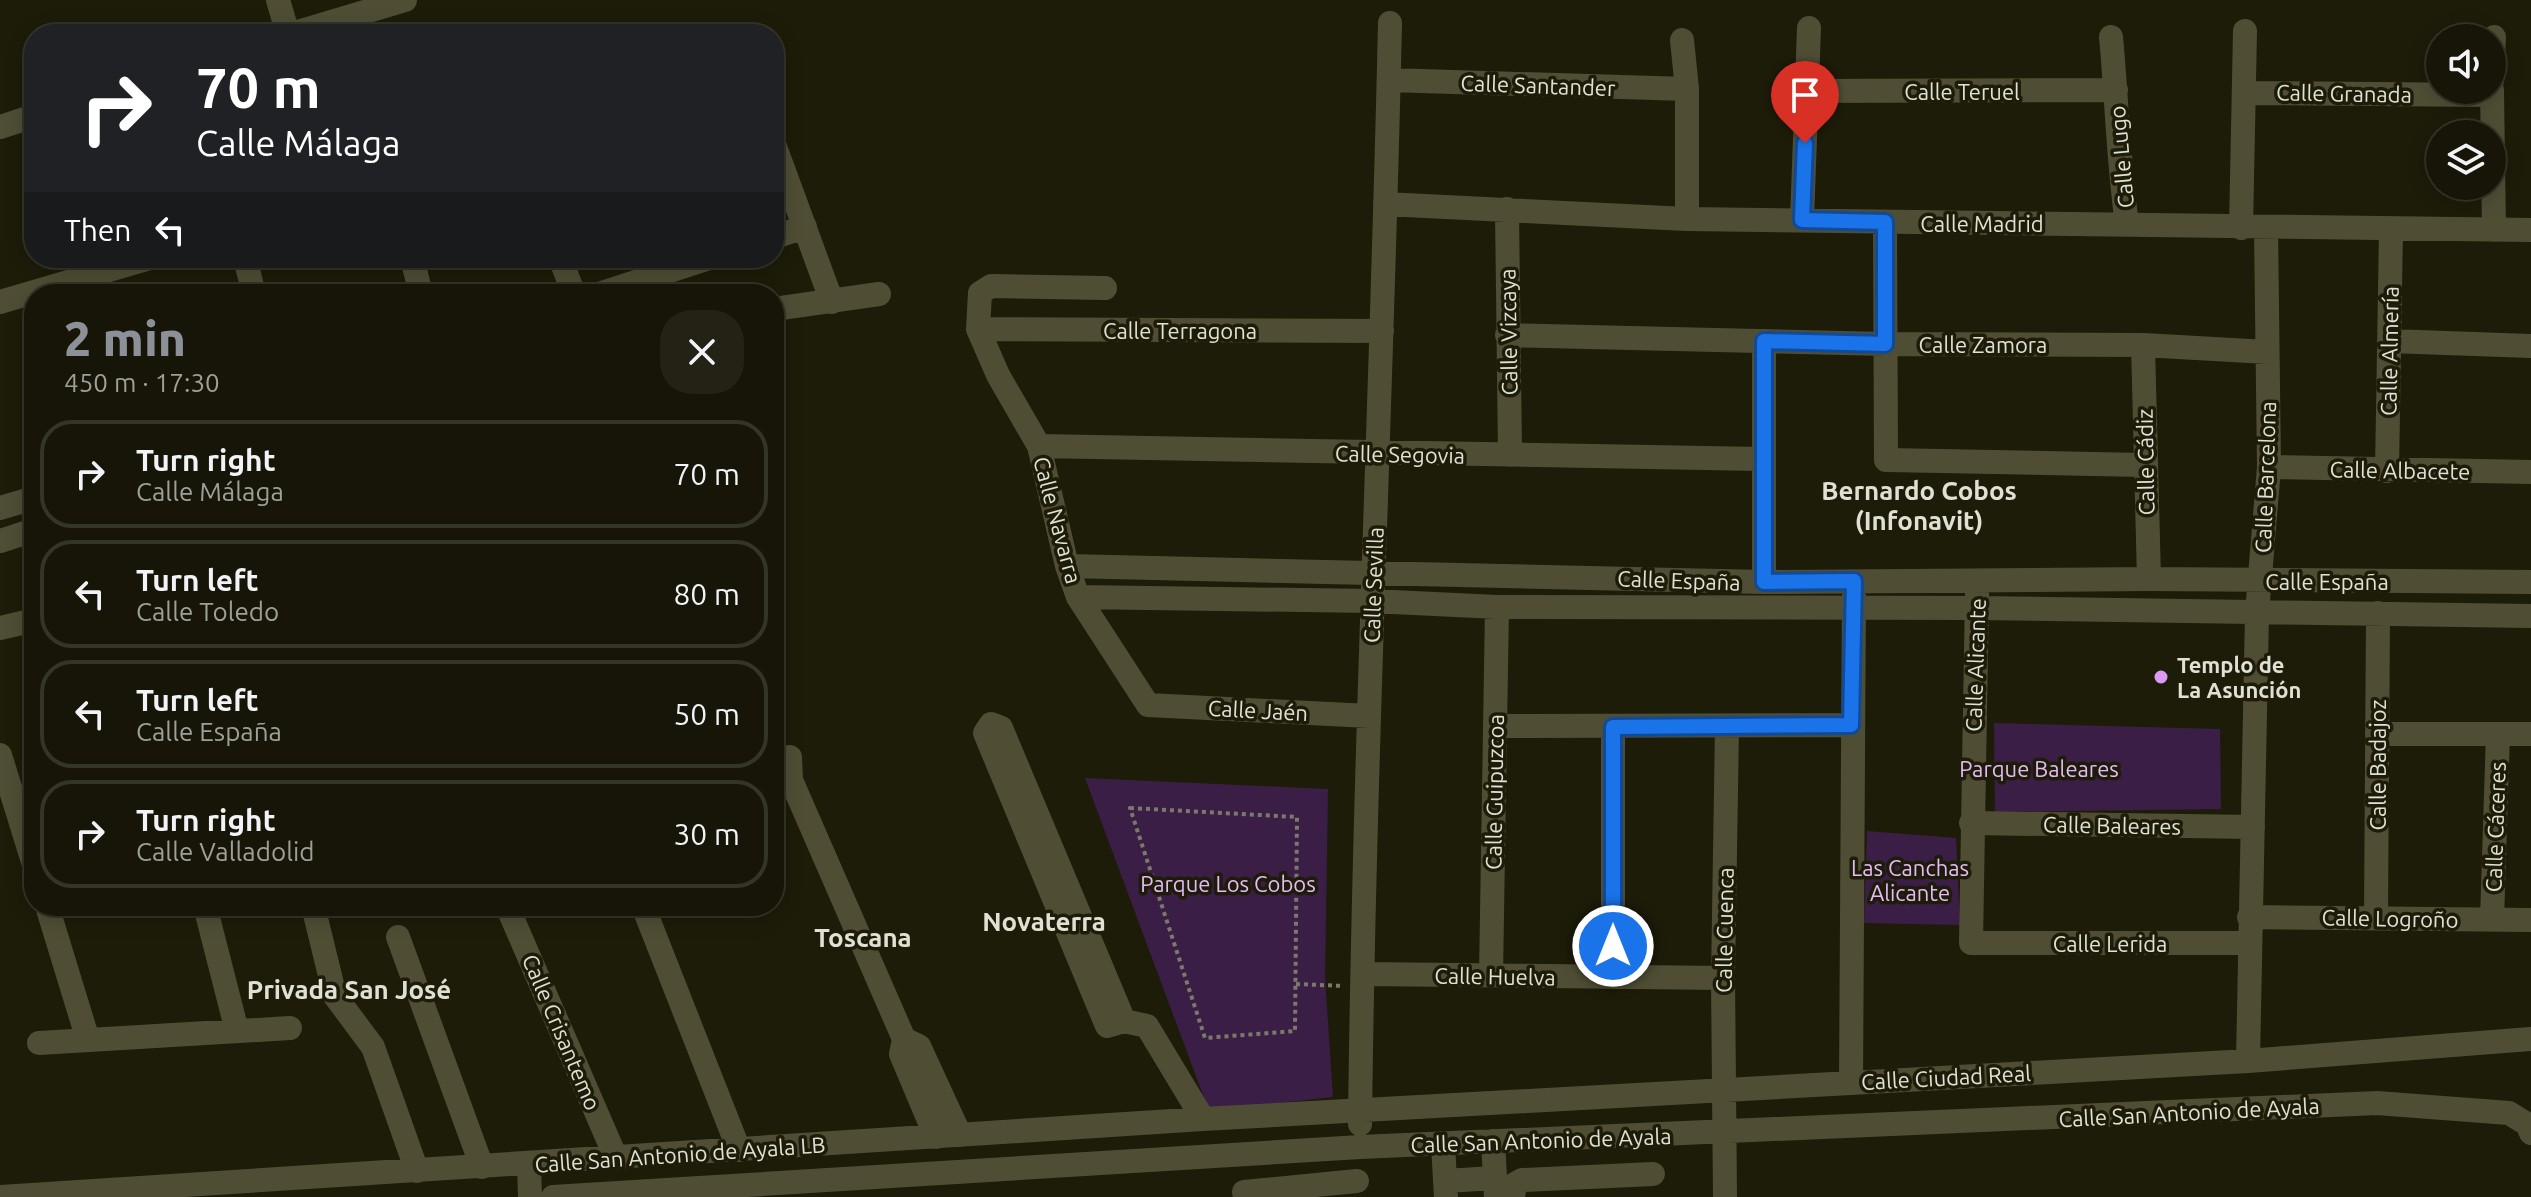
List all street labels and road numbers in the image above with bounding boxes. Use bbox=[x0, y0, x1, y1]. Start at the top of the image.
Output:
street label: Calle Santander bbox=[1460, 70, 1616, 100]
street label: Calle Teruel bbox=[1904, 79, 2020, 104]
street label: Calle Granada bbox=[2276, 79, 2412, 107]
street label: Calle Lugo bbox=[2104, 105, 2138, 209]
street label: Calle Madrid bbox=[1920, 211, 2044, 236]
street label: Calle Vizcaya bbox=[1494, 268, 1522, 396]
street label: Calle Almería bbox=[2375, 286, 2403, 416]
street label: Calle Terragona bbox=[1103, 318, 1257, 343]
street label: Calle Zamora bbox=[1919, 332, 2047, 357]
street label: Calle Barcelona bbox=[2250, 401, 2280, 553]
street label: Calle Cádiz bbox=[2132, 408, 2158, 516]
street label: Calle Segovia bbox=[1335, 440, 1465, 468]
street label: Calle Navarra bbox=[1029, 454, 1087, 586]
street label: Calle Albacete bbox=[2329, 456, 2471, 484]
street label: Calle Sevilla bbox=[1358, 527, 1388, 643]
street label: Calle España bbox=[1617, 565, 1741, 595]
street label: Calle España bbox=[2265, 569, 2389, 594]
street label: Calle Alicante bbox=[1960, 598, 1990, 732]
street label: Calle Jaén bbox=[1207, 695, 1309, 725]
street label: Calle Badajoz bbox=[2365, 699, 2390, 831]
street label: Calle Guipuzcoa bbox=[1480, 714, 1508, 870]
street label: Calle Cáceres bbox=[2480, 761, 2510, 893]
street label: Calle Baleares bbox=[2043, 811, 2181, 839]
street label: Calle Cuenca bbox=[1710, 867, 1738, 993]
street label: Calle Logroño bbox=[2321, 904, 2459, 932]
street label: Calle Lerida bbox=[2053, 931, 2167, 956]
street label: Calle Crisantemo bbox=[518, 950, 606, 1114]
street label: Calle Huelva bbox=[1434, 962, 1556, 990]
street label: Calle Ciudad Real bbox=[1861, 1060, 2032, 1094]
street label: Calle San Antonio de Ayala bbox=[2058, 1093, 2320, 1131]
street label: Calle San Antonio de Ayala bbox=[1410, 1123, 1672, 1157]
street label: Calle San Antonio de Ayala LB bbox=[534, 1131, 826, 1177]

